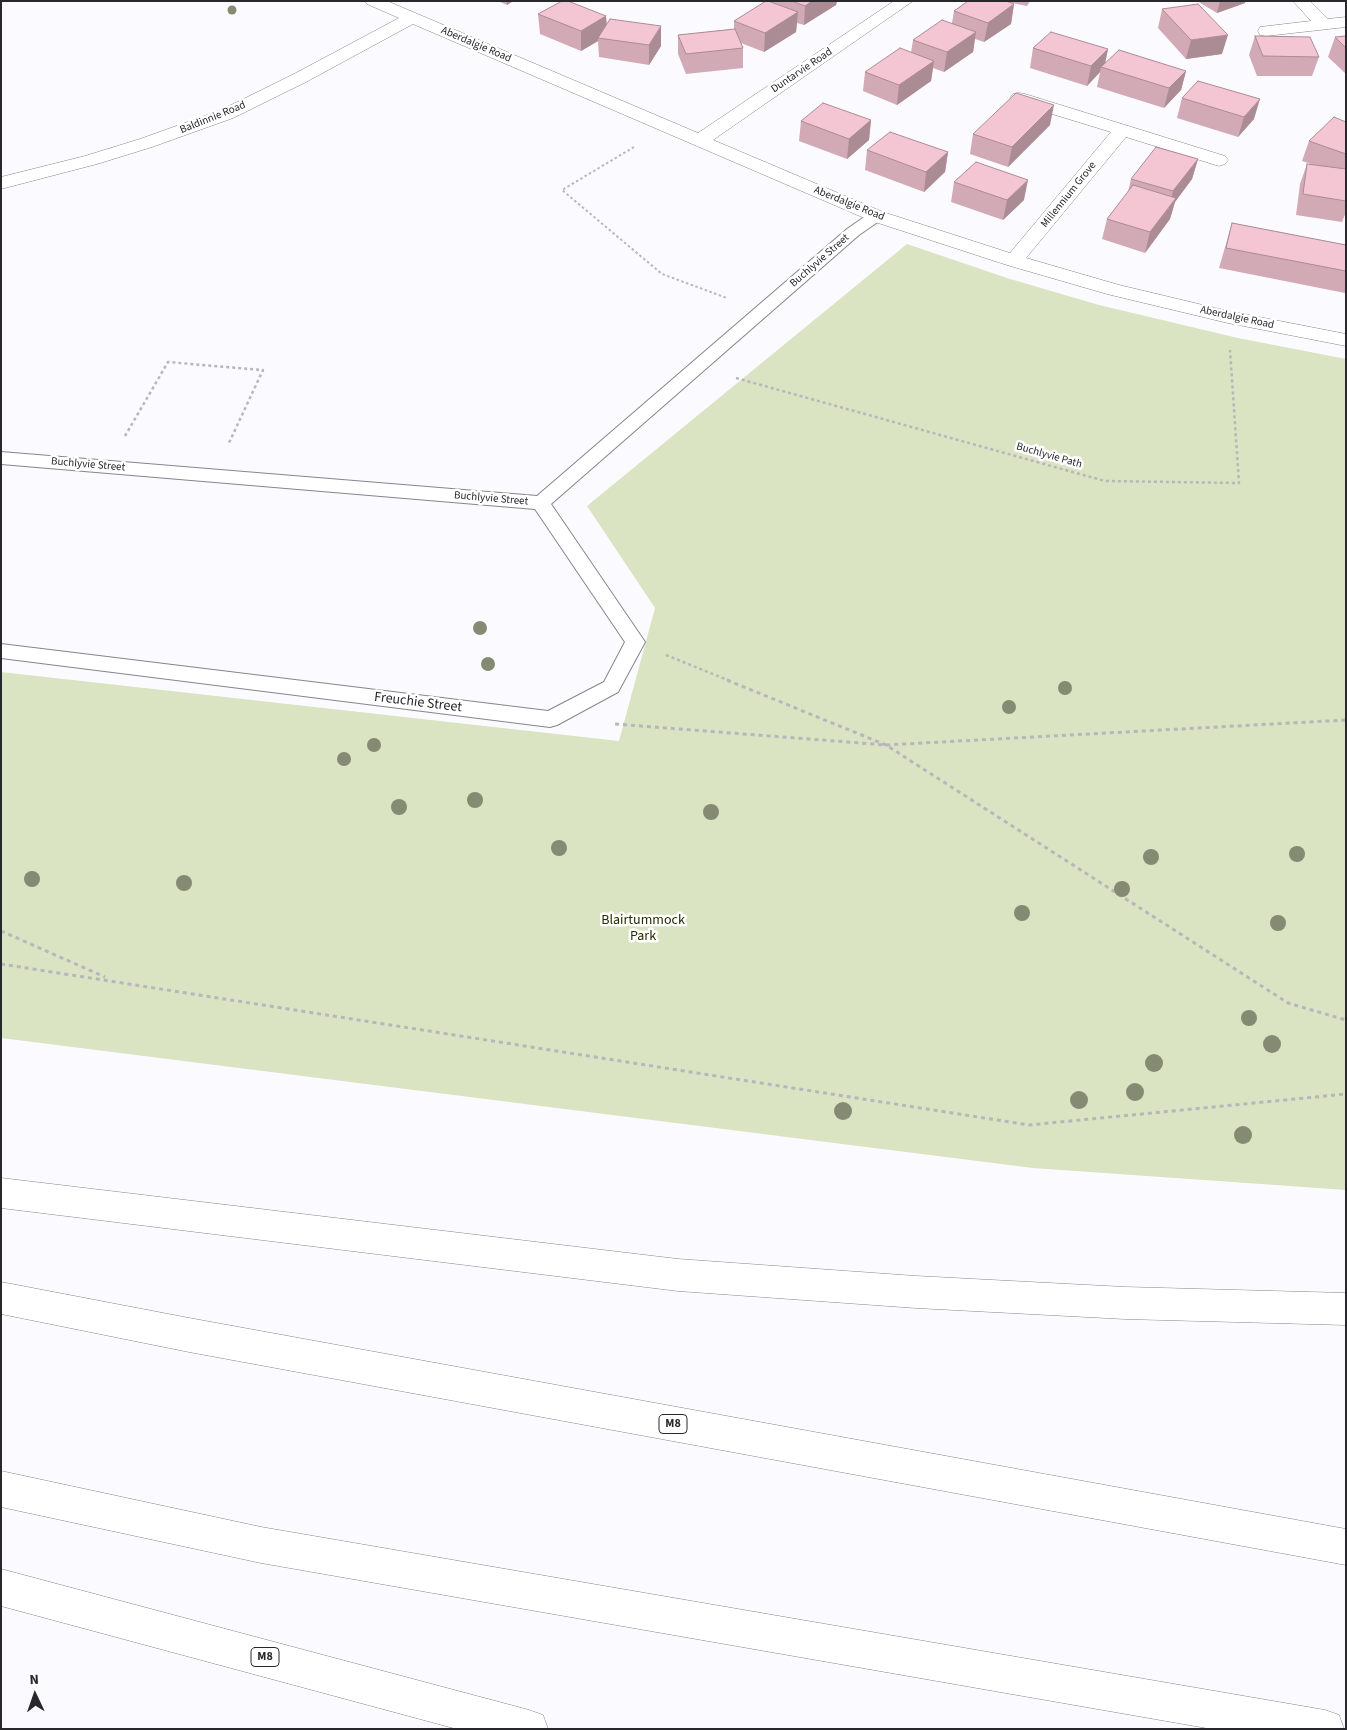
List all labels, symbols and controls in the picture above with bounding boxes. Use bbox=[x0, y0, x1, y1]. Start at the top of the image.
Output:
street label: Aberdalgie Road bbox=[439, 24, 513, 66]
street label: Duntarvie Road bbox=[769, 46, 835, 96]
street label: Baldinnie Road bbox=[178, 99, 248, 137]
street label: Millennium Grove bbox=[1038, 159, 1100, 231]
street label: Aberdalgie Road bbox=[812, 184, 886, 224]
street label: Buchlyvie Street bbox=[788, 232, 852, 290]
street label: Aberdalgie Road bbox=[1199, 304, 1275, 332]
street label: Buchlyvie Path bbox=[1015, 440, 1083, 472]
street label: Buchlyvie Street bbox=[50, 455, 126, 475]
street label: Buchlyvie Street bbox=[453, 489, 529, 509]
street label: Freuchie Street bbox=[373, 689, 463, 717]
park label: Blairtummock Park bbox=[601, 913, 685, 946]
road number: M8 bbox=[659, 1415, 687, 1434]
road number: M8 bbox=[251, 1648, 279, 1666]
north arrow bbox=[10, 1670, 60, 1720]
text: N bbox=[29, 1670, 39, 1690]

